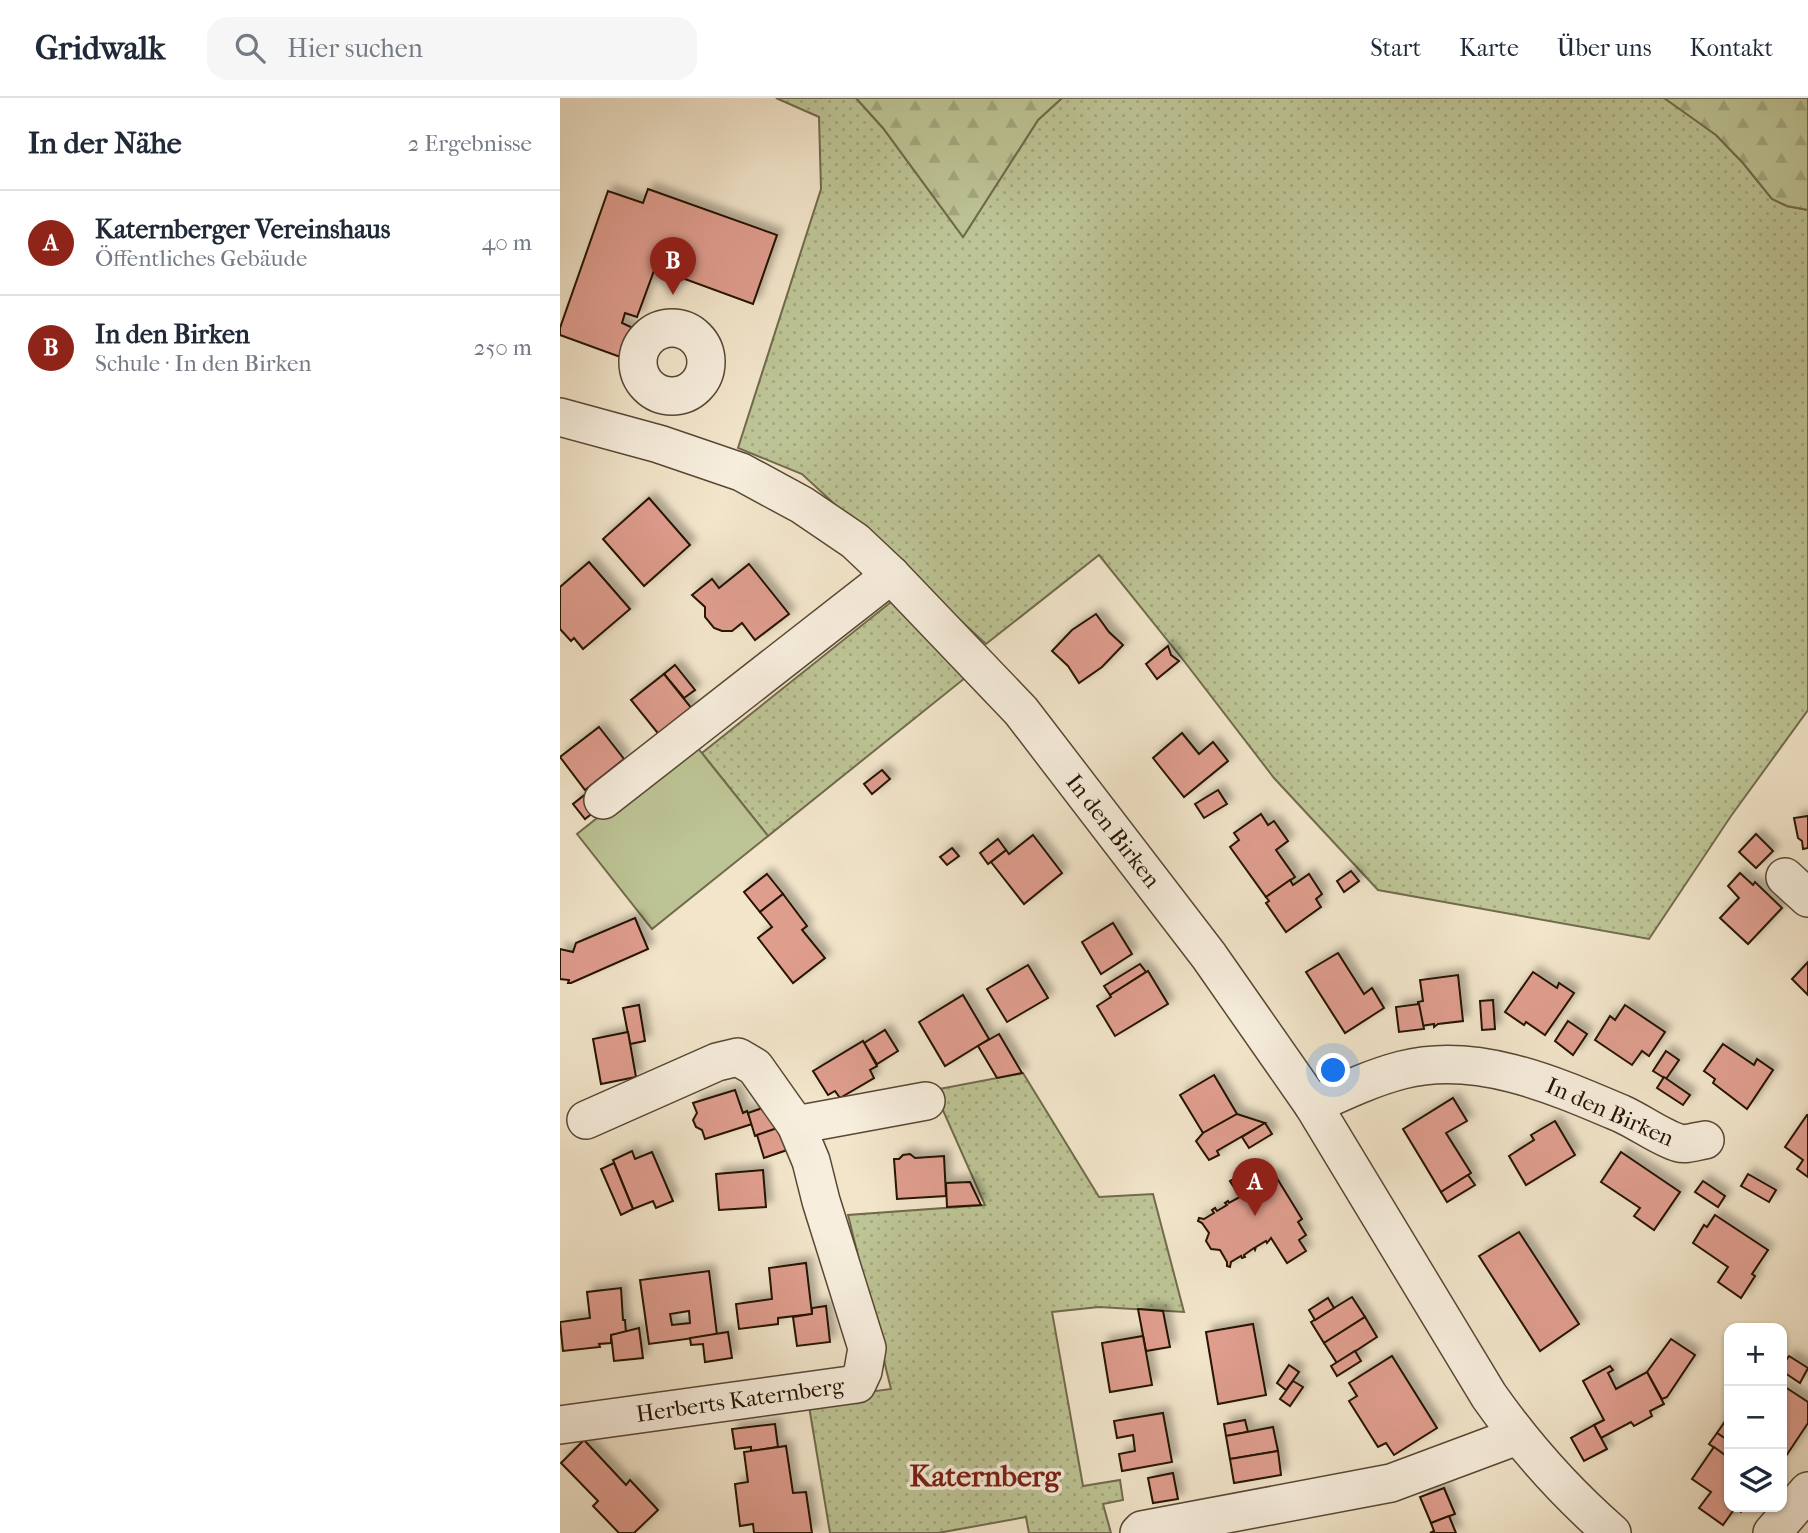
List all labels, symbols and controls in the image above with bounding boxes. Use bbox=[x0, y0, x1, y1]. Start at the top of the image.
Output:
search box bbox=[207, 17, 697, 80]
text: Gridwalk bbox=[35, 29, 165, 68]
icon: search bbox=[231, 29, 269, 67]
text: Hier suchen bbox=[287, 33, 423, 64]
text: Start bbox=[1370, 34, 1421, 62]
text: Karte bbox=[1459, 34, 1519, 62]
text: Über uns bbox=[1557, 34, 1652, 62]
text: Kontakt bbox=[1690, 34, 1773, 62]
text: In der Nähe bbox=[28, 126, 182, 161]
text: 2 Ergebnisse bbox=[407, 130, 532, 157]
text: Katernberger Vereinshaus bbox=[95, 214, 390, 245]
text: A bbox=[44, 229, 58, 256]
text: 40 m bbox=[482, 229, 532, 256]
pin: B bbox=[650, 237, 696, 295]
text: Öffentliches Gebäude bbox=[95, 245, 307, 272]
text: In den Birken bbox=[95, 319, 250, 350]
text: B bbox=[44, 334, 58, 361]
text: 250 m bbox=[474, 334, 532, 361]
text: Schule · In den Birken bbox=[95, 350, 312, 377]
street label: In den Birken bbox=[1060, 769, 1166, 894]
your location bbox=[1316, 1053, 1350, 1087]
street label: In den Birken bbox=[1542, 1072, 1679, 1152]
pin: A bbox=[1232, 1158, 1278, 1216]
map controls bbox=[1724, 1323, 1787, 1512]
button: + bbox=[1724, 1323, 1787, 1386]
street label: Herberts Katernberg bbox=[634, 1372, 846, 1428]
button: − bbox=[1724, 1386, 1787, 1449]
button: layers bbox=[1724, 1449, 1787, 1512]
district label: Katernberg bbox=[910, 1459, 1061, 1494]

